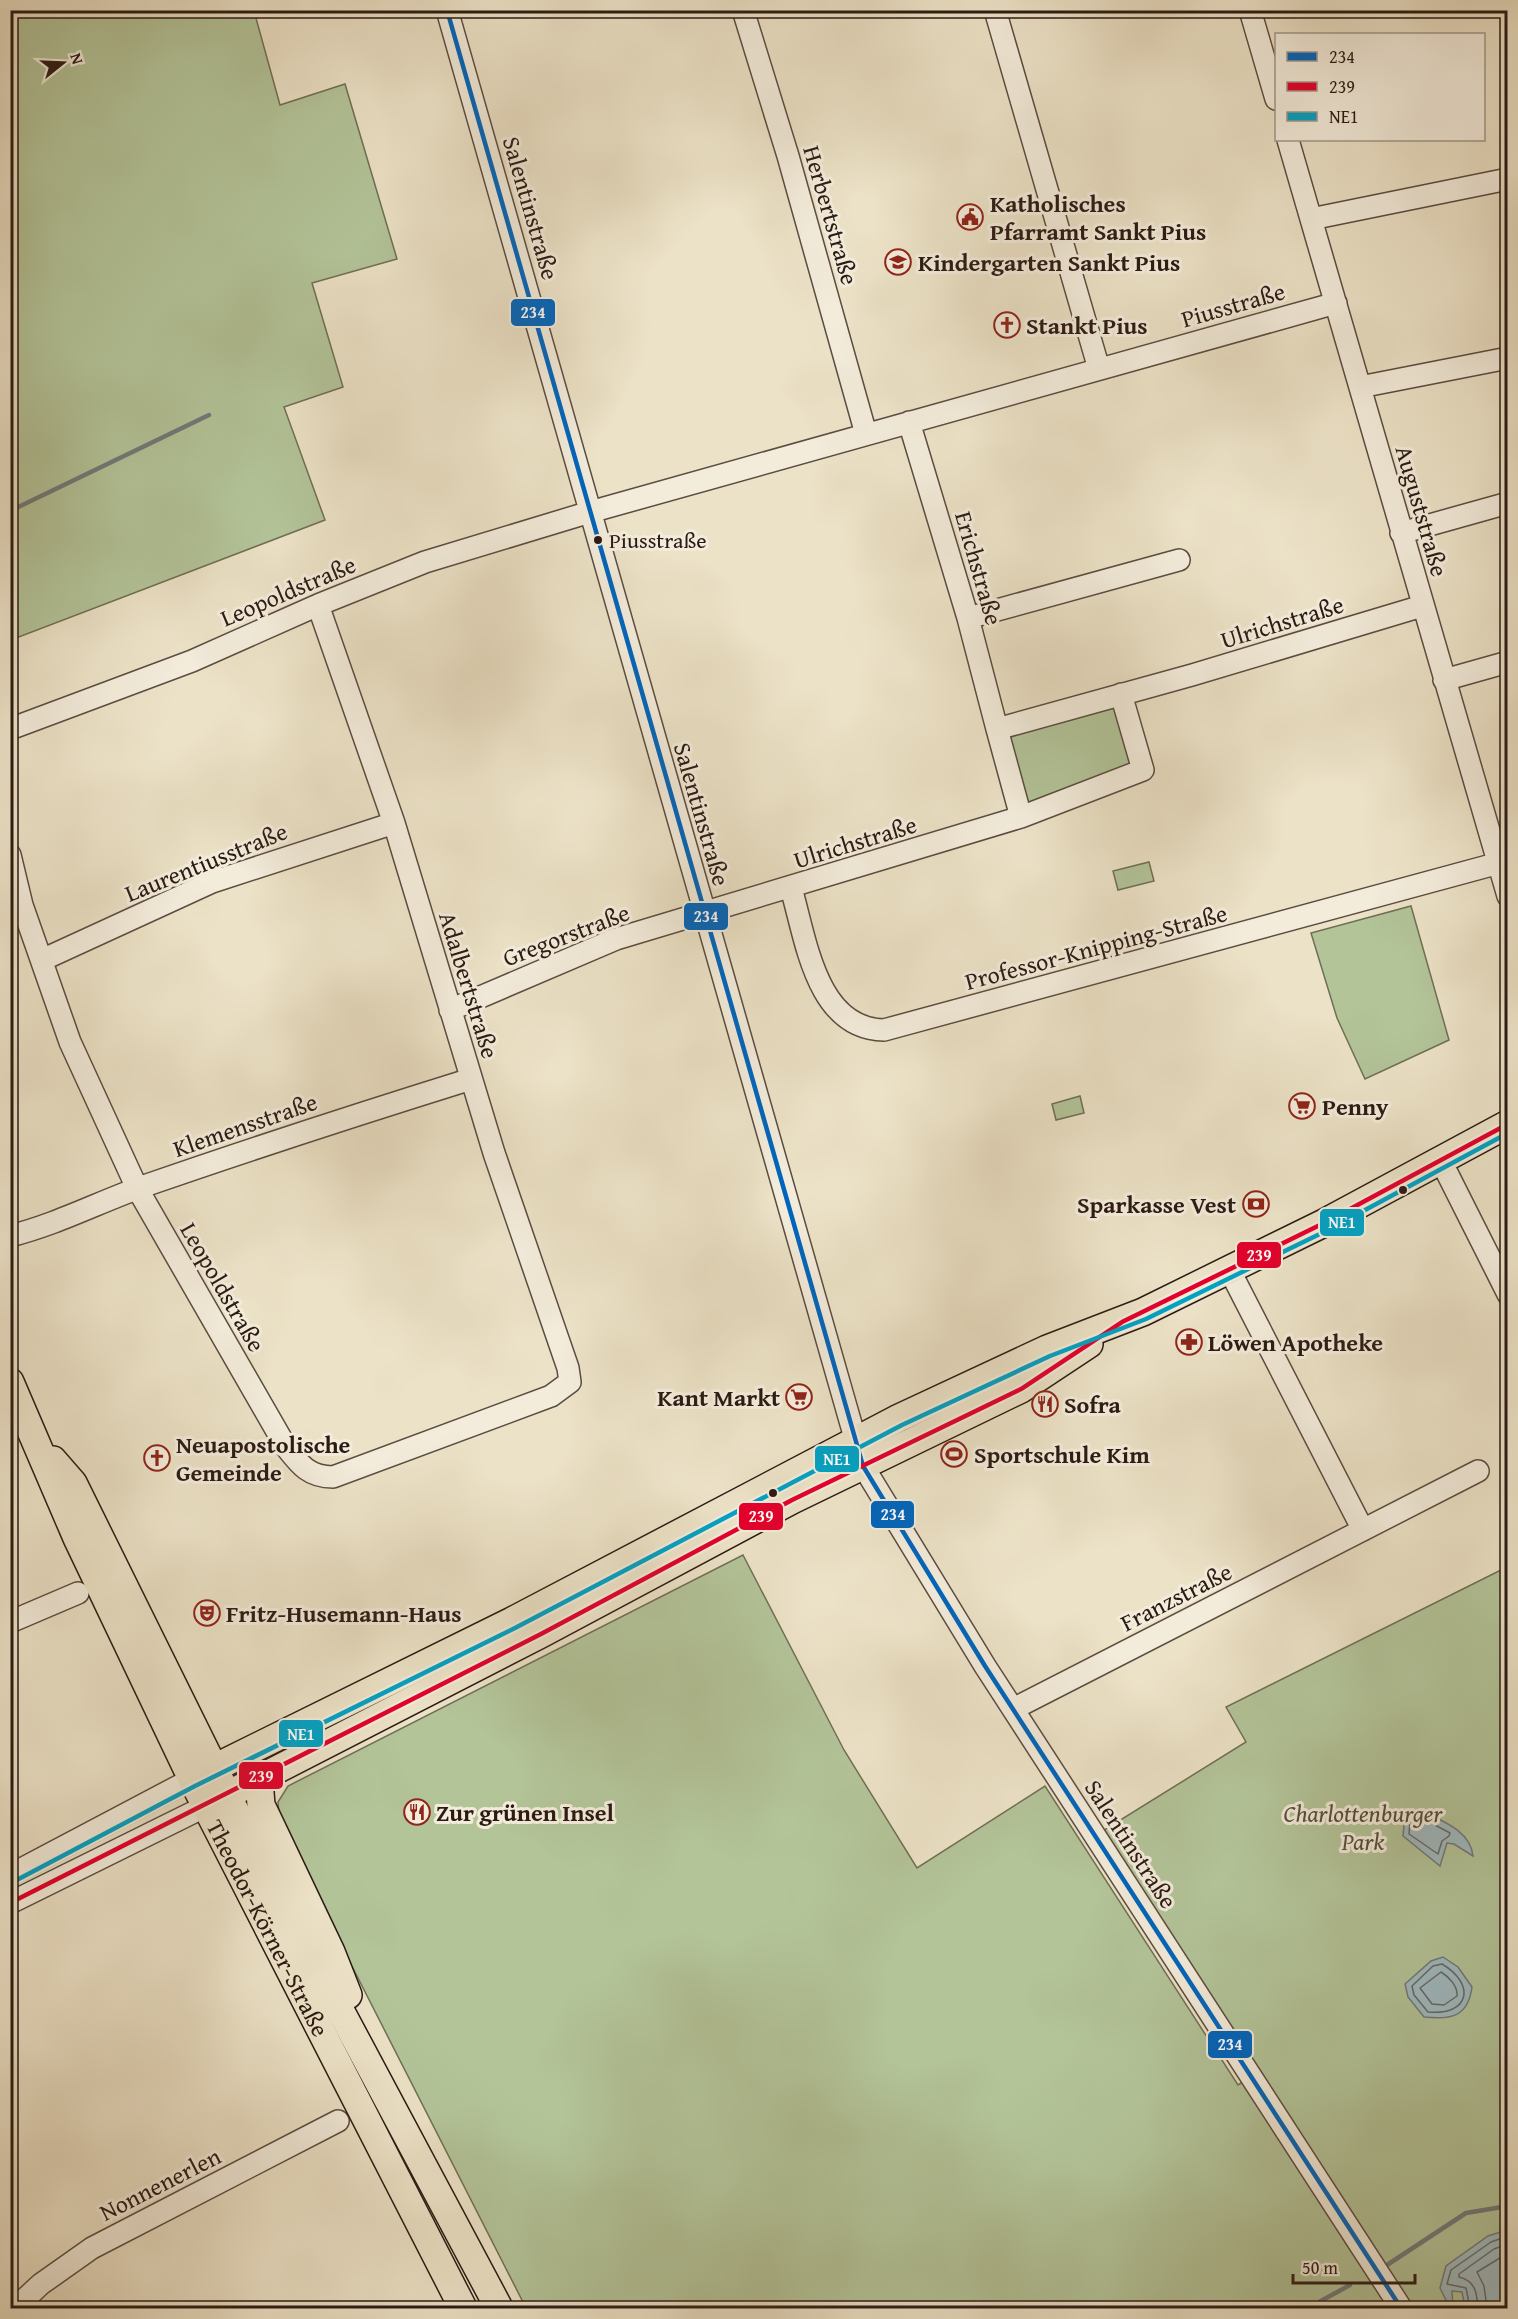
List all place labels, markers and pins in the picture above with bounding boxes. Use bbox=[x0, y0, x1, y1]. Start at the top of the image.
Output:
place label: Katholisches Pfarramt Sankt Pius bbox=[990, 186, 1206, 249]
public building icon: Katholisches Pfarramt Sankt Pius bbox=[955, 202, 985, 232]
place label: Kindergarten Sankt Pius bbox=[918, 245, 1180, 280]
school or university icon: Kindergarten Sankt Pius bbox=[883, 247, 913, 277]
place label: Stankt Pius bbox=[1026, 308, 1148, 343]
church icon: Stankt Pius bbox=[992, 310, 1022, 340]
place label: Piusstraße bbox=[609, 524, 707, 556]
marker: Piusstraße bbox=[592, 534, 604, 546]
place label: Penny bbox=[1322, 1089, 1389, 1124]
supermarket icon: Penny bbox=[1287, 1091, 1317, 1121]
unlabelled marker bbox=[1397, 1184, 1409, 1196]
place label: Sparkasse Vest bbox=[1077, 1187, 1236, 1222]
bank icon: Sparkasse Vest bbox=[1241, 1189, 1271, 1219]
place label: Löwen Apotheke bbox=[1208, 1325, 1383, 1360]
pharmacy icon: Löwen Apotheke bbox=[1174, 1327, 1204, 1357]
place label: Kant Markt bbox=[657, 1380, 780, 1415]
supermarket icon: Kant Markt bbox=[784, 1382, 814, 1412]
place label: Sofra bbox=[1064, 1387, 1122, 1422]
restaurant icon: Sofra bbox=[1030, 1389, 1060, 1419]
place label: Neuapostolische Gemeinde bbox=[176, 1427, 351, 1490]
place label: Sportschule Kim bbox=[974, 1437, 1150, 1472]
sports icon: Sportschule Kim bbox=[939, 1439, 969, 1469]
church icon: Neuapostolische Gemeinde bbox=[142, 1443, 172, 1473]
unlabelled marker bbox=[767, 1487, 779, 1499]
place label: Fritz-Husemann-Haus bbox=[226, 1596, 462, 1631]
theatre icon: Fritz-Husemann-Haus bbox=[192, 1598, 222, 1628]
place label: Zur grünen Insel bbox=[436, 1795, 615, 1830]
restaurant icon: Zur grünen Insel bbox=[402, 1797, 432, 1827]

